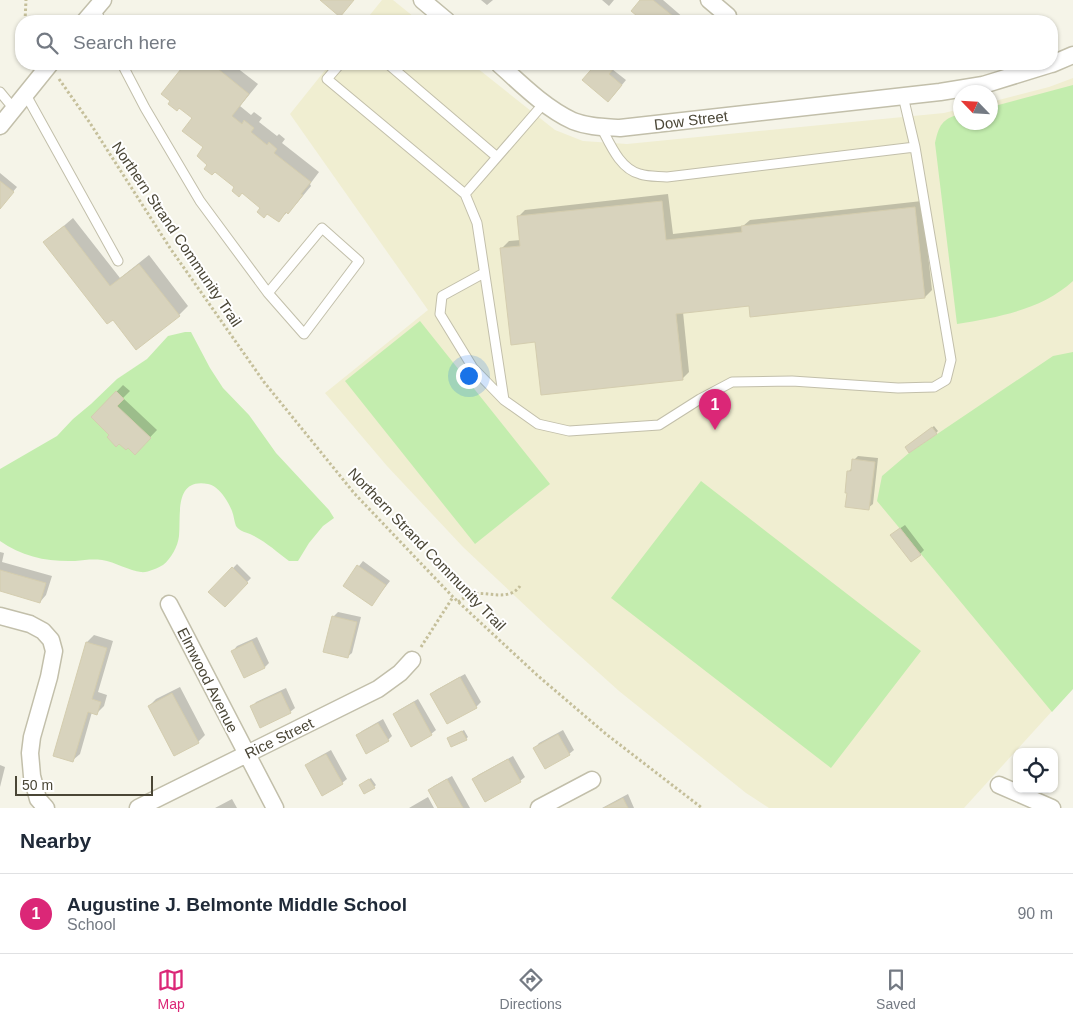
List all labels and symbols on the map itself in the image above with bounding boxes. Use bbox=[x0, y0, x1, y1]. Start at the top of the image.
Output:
north arrow bbox=[953, 85, 998, 130]
street label: Dow Street bbox=[653, 107, 730, 133]
street label: Northern Strand Community Trail bbox=[109, 138, 245, 330]
your location bbox=[456, 363, 482, 389]
pin: 1 bbox=[699, 389, 731, 430]
street label: Northern Strand Community Trail bbox=[345, 464, 509, 634]
street label: Elmwood Avenue bbox=[174, 625, 242, 735]
street label: Rice Street bbox=[242, 714, 317, 762]
scale bar bbox=[15, 773, 152, 796]

